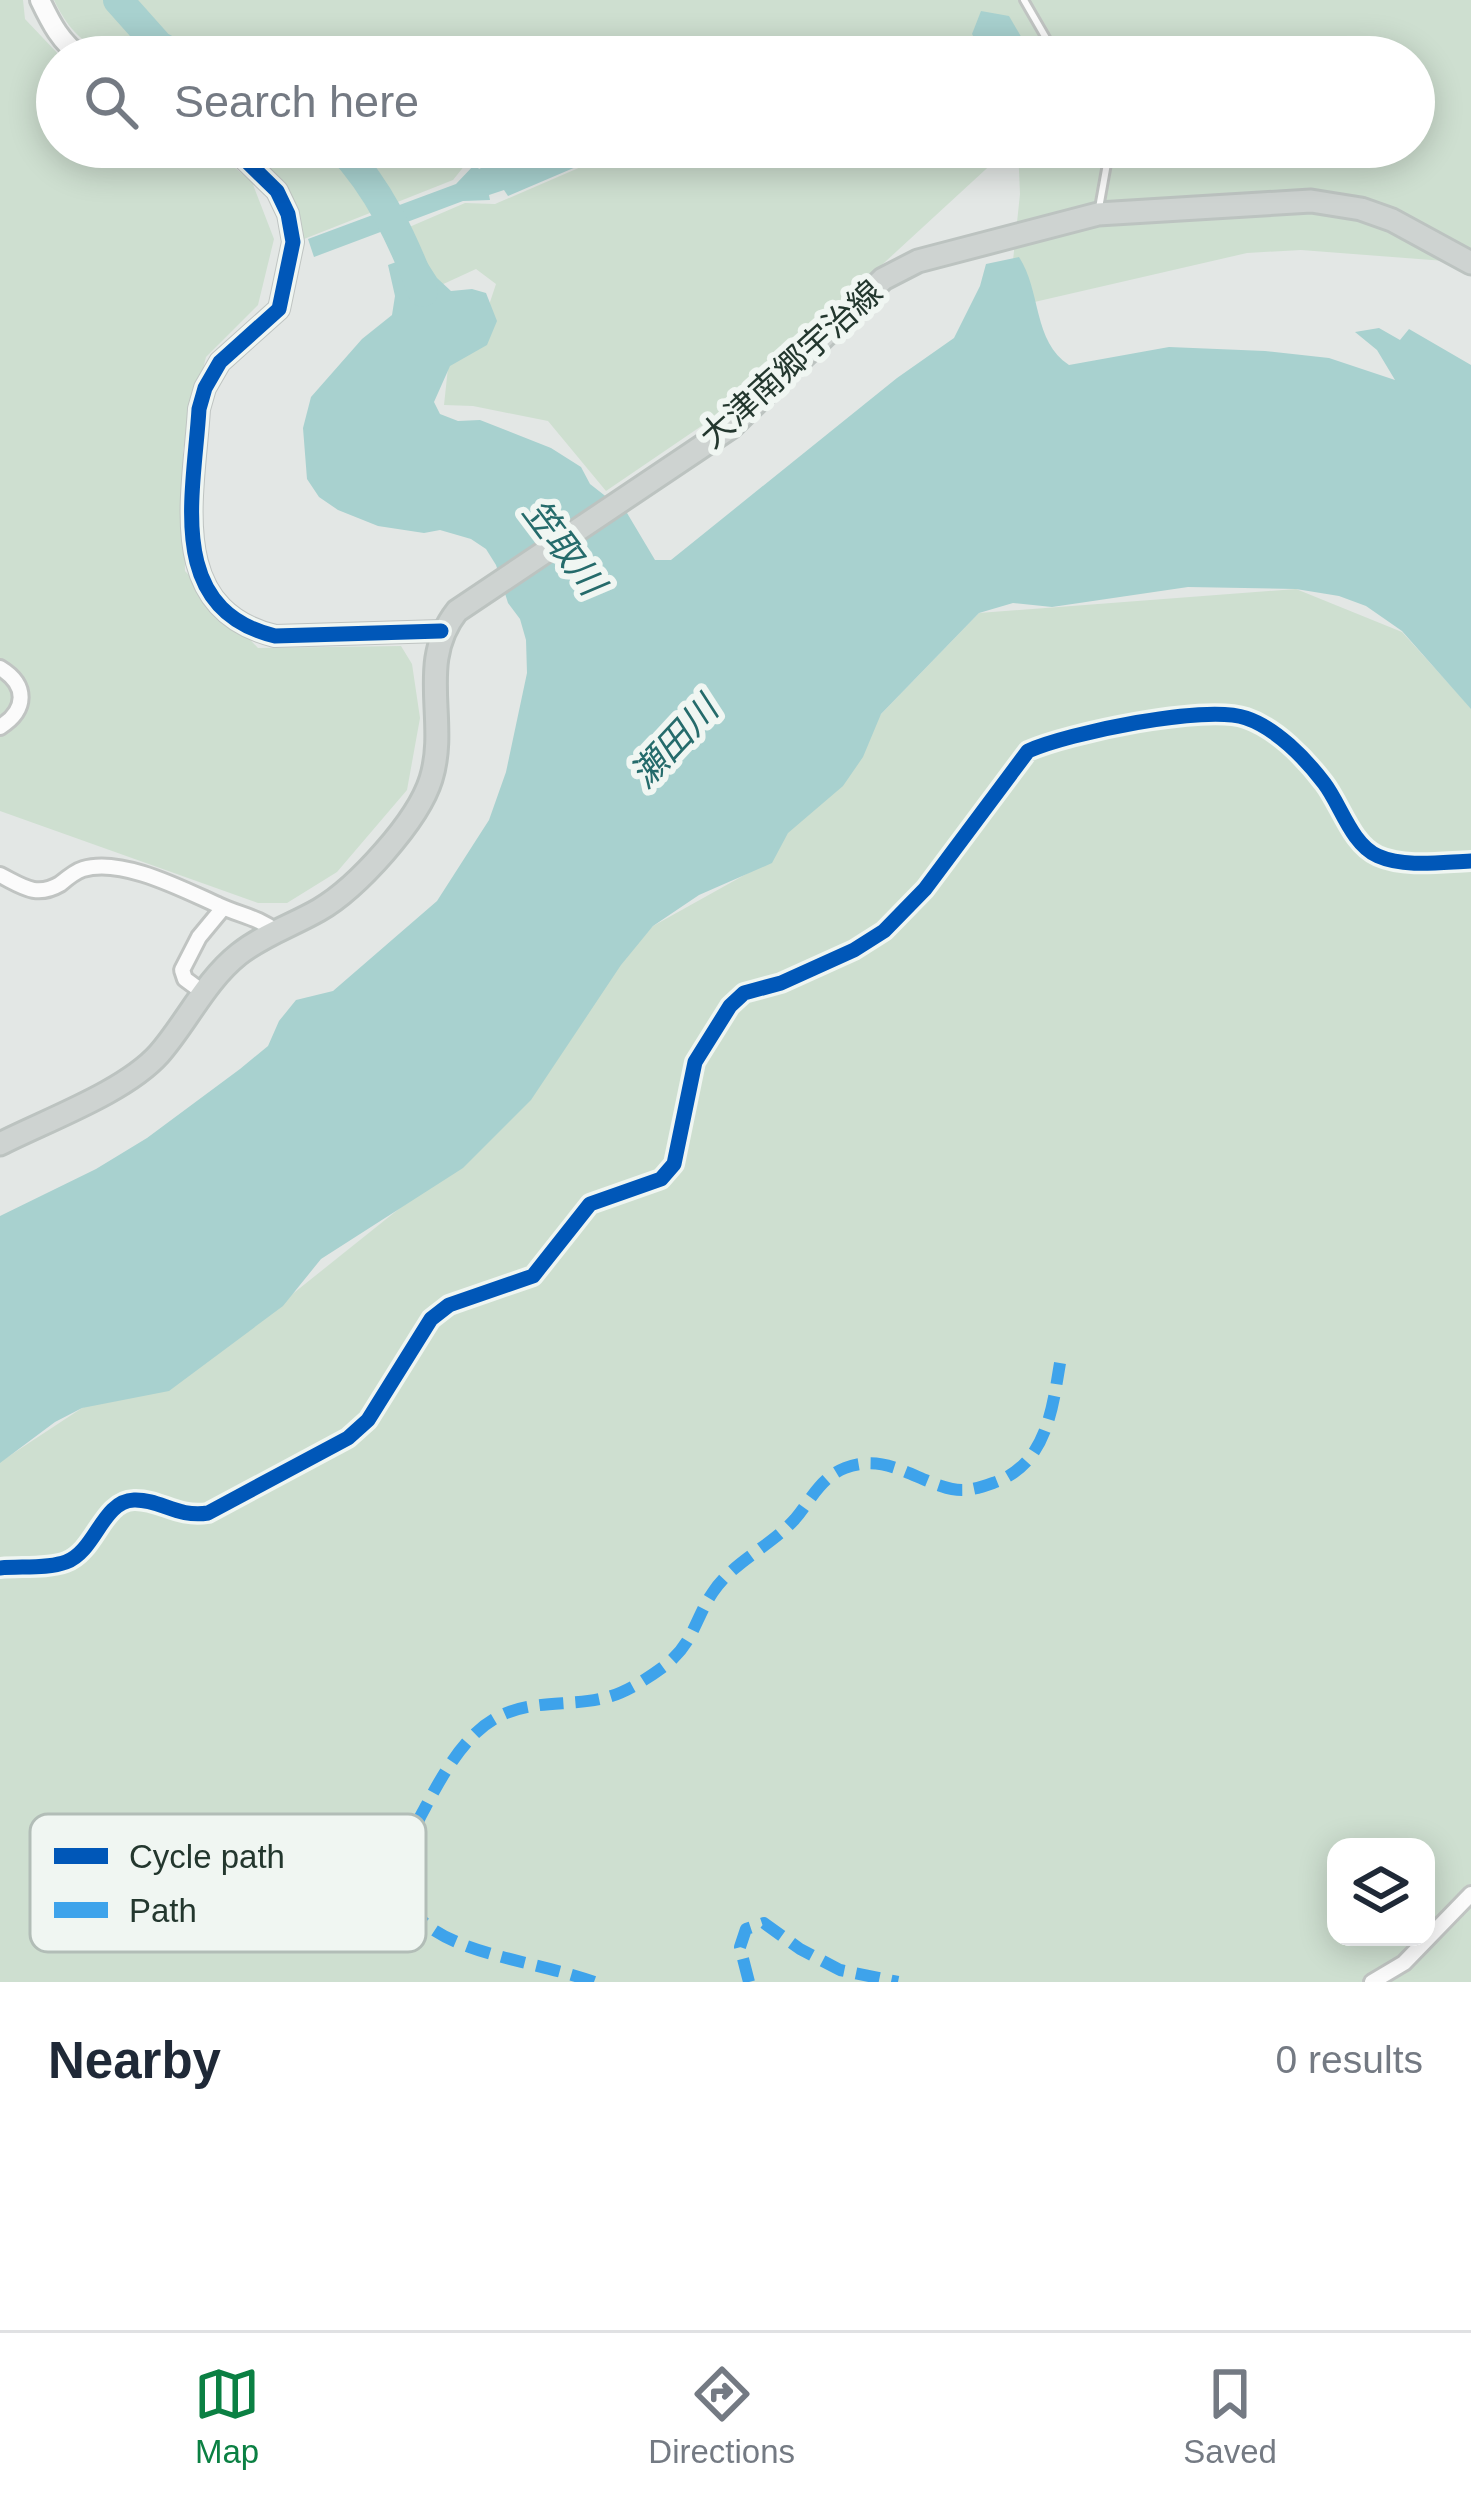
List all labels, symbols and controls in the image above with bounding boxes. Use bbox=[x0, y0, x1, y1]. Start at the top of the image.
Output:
search box bbox=[36, 36, 1435, 168]
icon: search bbox=[78, 69, 144, 135]
text: Search here bbox=[174, 76, 419, 127]
street label: 大津南郷宇治線 bbox=[693, 273, 889, 455]
water label: 笠取川 bbox=[515, 492, 615, 606]
water label: 瀬田川 bbox=[622, 686, 729, 795]
legend bbox=[30, 1814, 426, 1952]
text: Cycle path bbox=[129, 1838, 285, 1875]
map controls bbox=[1327, 1838, 1435, 1946]
button: layers bbox=[1327, 1838, 1435, 1946]
text: Path bbox=[129, 1892, 197, 1929]
text: Nearby bbox=[48, 2032, 221, 2089]
text: 0 results bbox=[1276, 2038, 1423, 2081]
tab: Map bbox=[194, 2361, 260, 2471]
tab: Directions bbox=[648, 2361, 795, 2471]
tab: Saved bbox=[1183, 2361, 1277, 2471]

